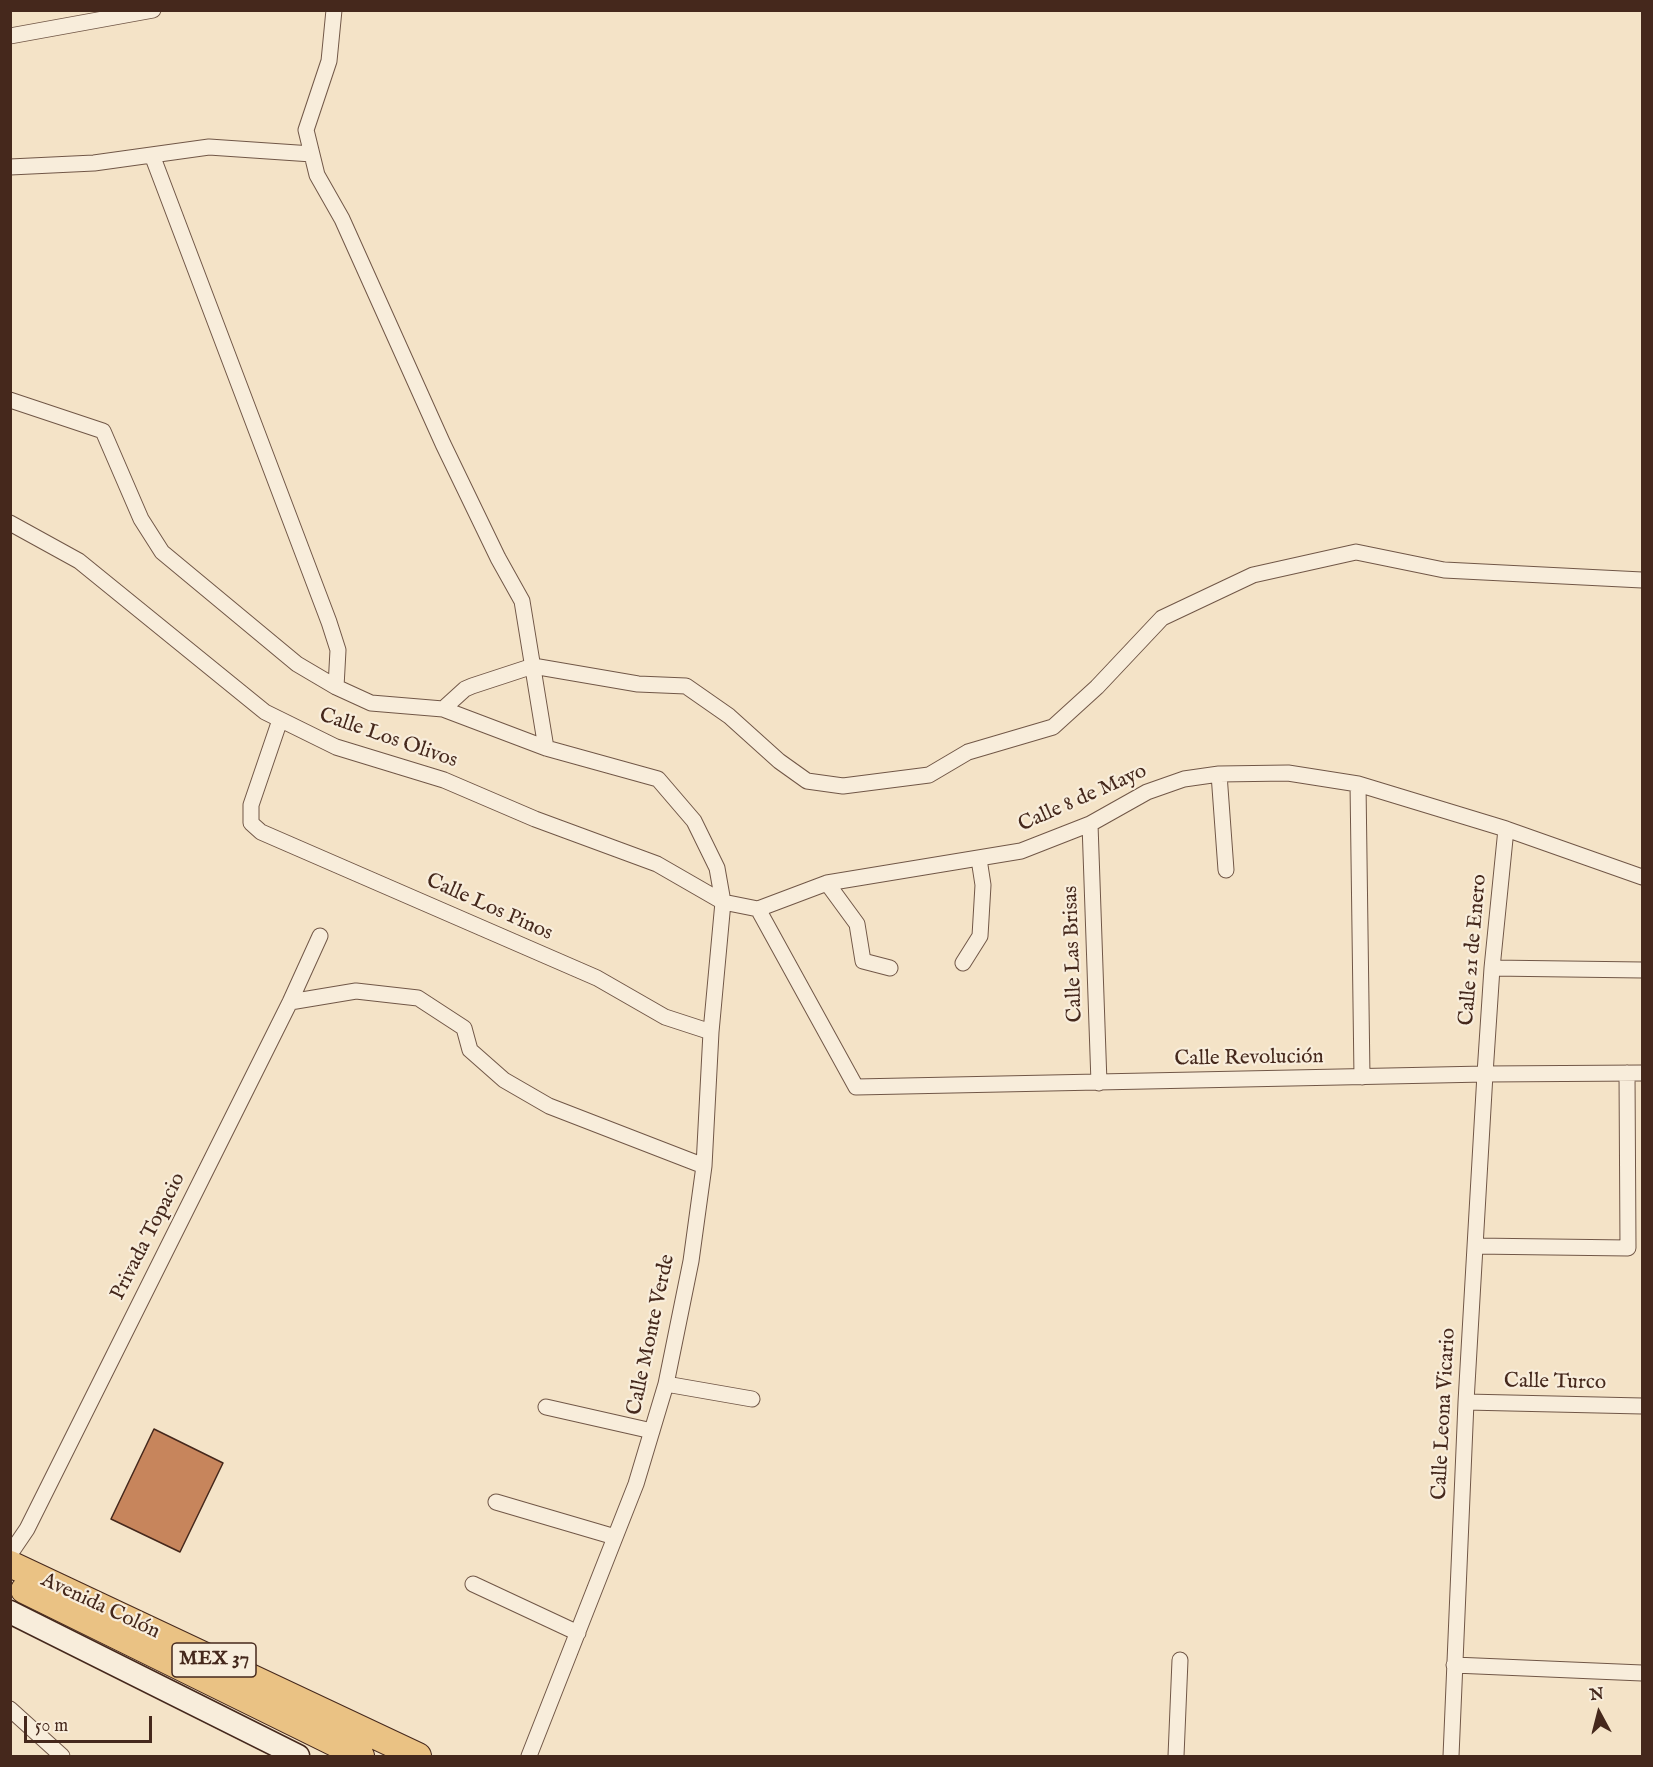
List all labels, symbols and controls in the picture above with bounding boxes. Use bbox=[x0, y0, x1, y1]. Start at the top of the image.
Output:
street label: Calle Los Olivos bbox=[316, 704, 460, 774]
street label: Calle 8 de Mayo bbox=[1015, 759, 1151, 839]
street label: Calle Los Pinos bbox=[422, 869, 556, 947]
street label: Calle 21 de Enero bbox=[1455, 873, 1493, 1027]
street label: Calle Las Brisas bbox=[1059, 885, 1089, 1023]
street label: Calle Revolución bbox=[1174, 1045, 1324, 1073]
street label: Privada Topacio bbox=[106, 1169, 192, 1305]
street label: Calle Monte Verde bbox=[623, 1252, 681, 1418]
street label: Calle Leona Vicario bbox=[1428, 1327, 1462, 1501]
street label: Calle Turco bbox=[1504, 1370, 1606, 1396]
street label: Avenida Colón bbox=[36, 1568, 164, 1646]
road number: MEX 37 bbox=[172, 1643, 256, 1677]
north arrow bbox=[1569, 1683, 1629, 1743]
text: N bbox=[1589, 1684, 1605, 1706]
scale bar bbox=[27, 1704, 154, 1742]
text: 50 m bbox=[35, 1715, 68, 1738]

